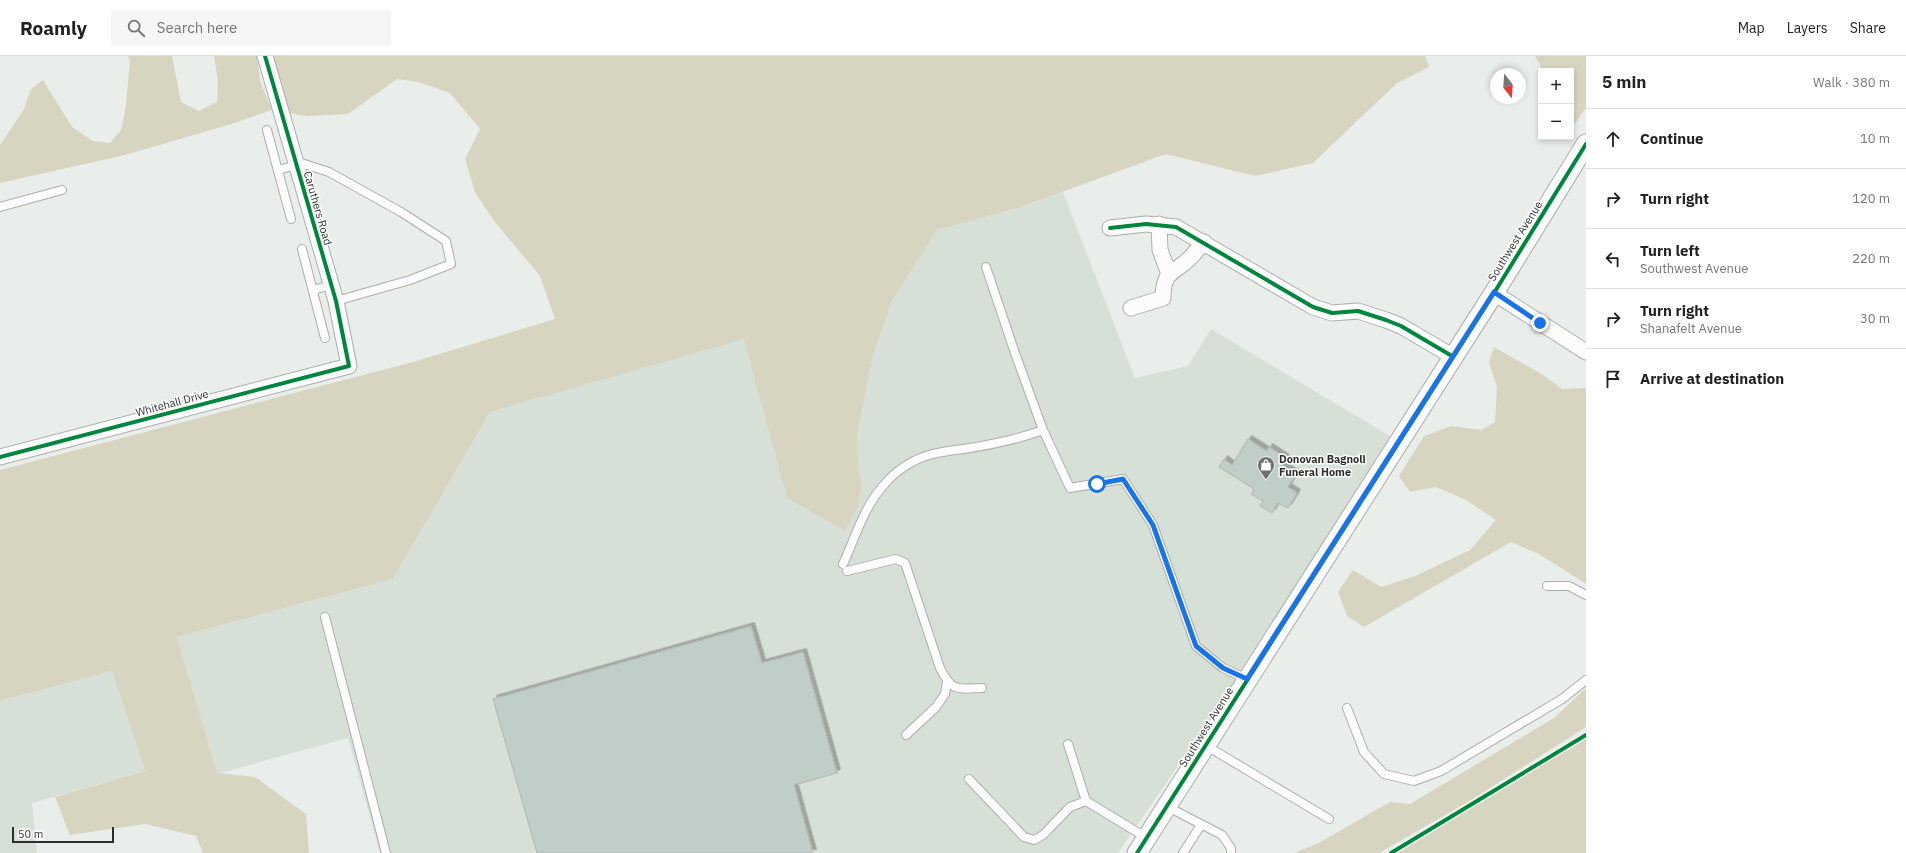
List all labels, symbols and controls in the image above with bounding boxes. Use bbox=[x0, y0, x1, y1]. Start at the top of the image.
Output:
search box bbox=[111, 10, 391, 46]
text: Roamly bbox=[20, 16, 87, 40]
icon: search bbox=[125, 17, 147, 39]
text: Search here bbox=[157, 18, 237, 37]
text: Map bbox=[1738, 19, 1765, 37]
text: Layers bbox=[1787, 19, 1828, 37]
text: Share bbox=[1850, 19, 1886, 37]
north arrow bbox=[1490, 68, 1526, 104]
map controls bbox=[1538, 68, 1574, 140]
button: + bbox=[1538, 68, 1574, 104]
text: 5 min bbox=[1602, 71, 1646, 93]
text: Walk · 380 m bbox=[1813, 74, 1890, 91]
button: − bbox=[1538, 104, 1574, 140]
icon: ahead bbox=[1602, 128, 1624, 150]
text: Continue bbox=[1640, 129, 1704, 148]
text: 10 m bbox=[1860, 130, 1890, 147]
street label: Caruthers Road bbox=[301, 169, 335, 247]
icon: right bbox=[1602, 188, 1624, 210]
text: Turn right bbox=[1640, 189, 1709, 208]
text: 120 m bbox=[1852, 190, 1890, 207]
street label: Southwest Avenue bbox=[1485, 198, 1545, 284]
text: Turn left bbox=[1640, 241, 1700, 260]
icon: left bbox=[1602, 248, 1624, 270]
text: 220 m bbox=[1852, 250, 1890, 267]
text: Southwest Avenue bbox=[1640, 260, 1748, 277]
text: Turn right bbox=[1640, 301, 1709, 320]
icon: right bbox=[1602, 308, 1624, 330]
text: 30 m bbox=[1860, 310, 1890, 327]
route end bbox=[1531, 314, 1549, 332]
text: Shanafelt Avenue bbox=[1640, 320, 1742, 337]
icon: arrive bbox=[1602, 368, 1624, 390]
text: Arrive at destination bbox=[1640, 369, 1784, 388]
street label: Whitehall Drive bbox=[134, 387, 210, 419]
place label: Donovan Bagnoli Funeral Home bbox=[1279, 452, 1366, 479]
shop icon: Donovan Bagnoli Funeral Home bbox=[1256, 455, 1276, 480]
route start bbox=[1088, 475, 1106, 493]
street label: Southwest Avenue bbox=[1176, 684, 1236, 770]
scale bar bbox=[12, 825, 114, 844]
text: 50 m bbox=[18, 827, 43, 841]

